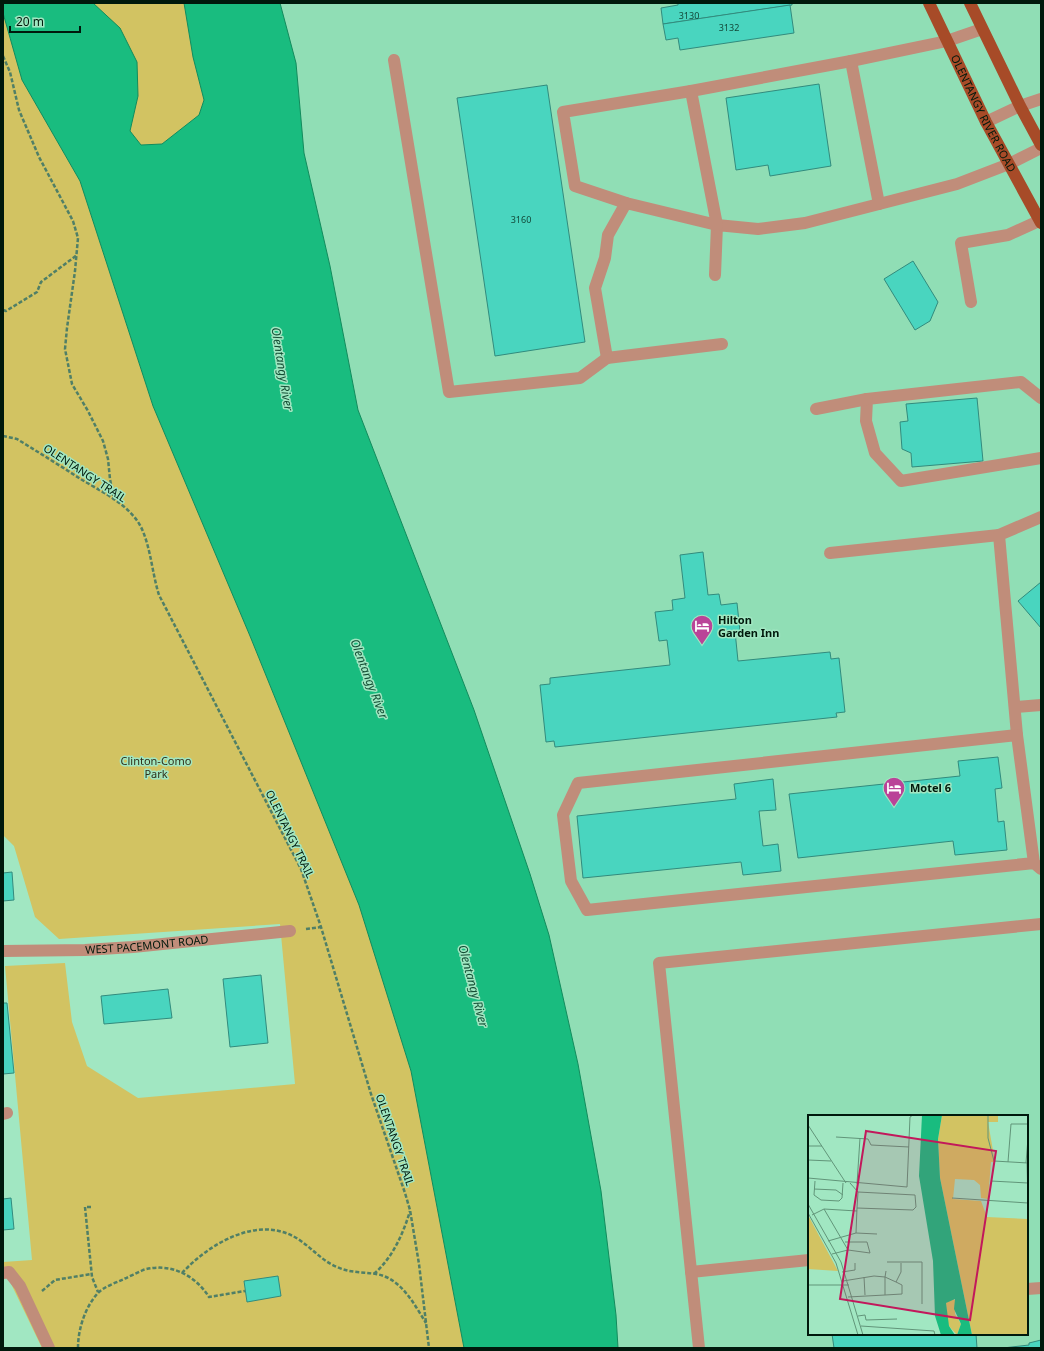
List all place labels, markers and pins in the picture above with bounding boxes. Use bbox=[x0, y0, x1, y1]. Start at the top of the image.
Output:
place label: Hilton Garden Inn bbox=[718, 612, 779, 640]
hotel icon: Hilton Garden Inn bbox=[689, 613, 715, 646]
hotel icon: Motel 6 bbox=[881, 775, 907, 808]
place label: Motel 6 bbox=[910, 780, 951, 795]

